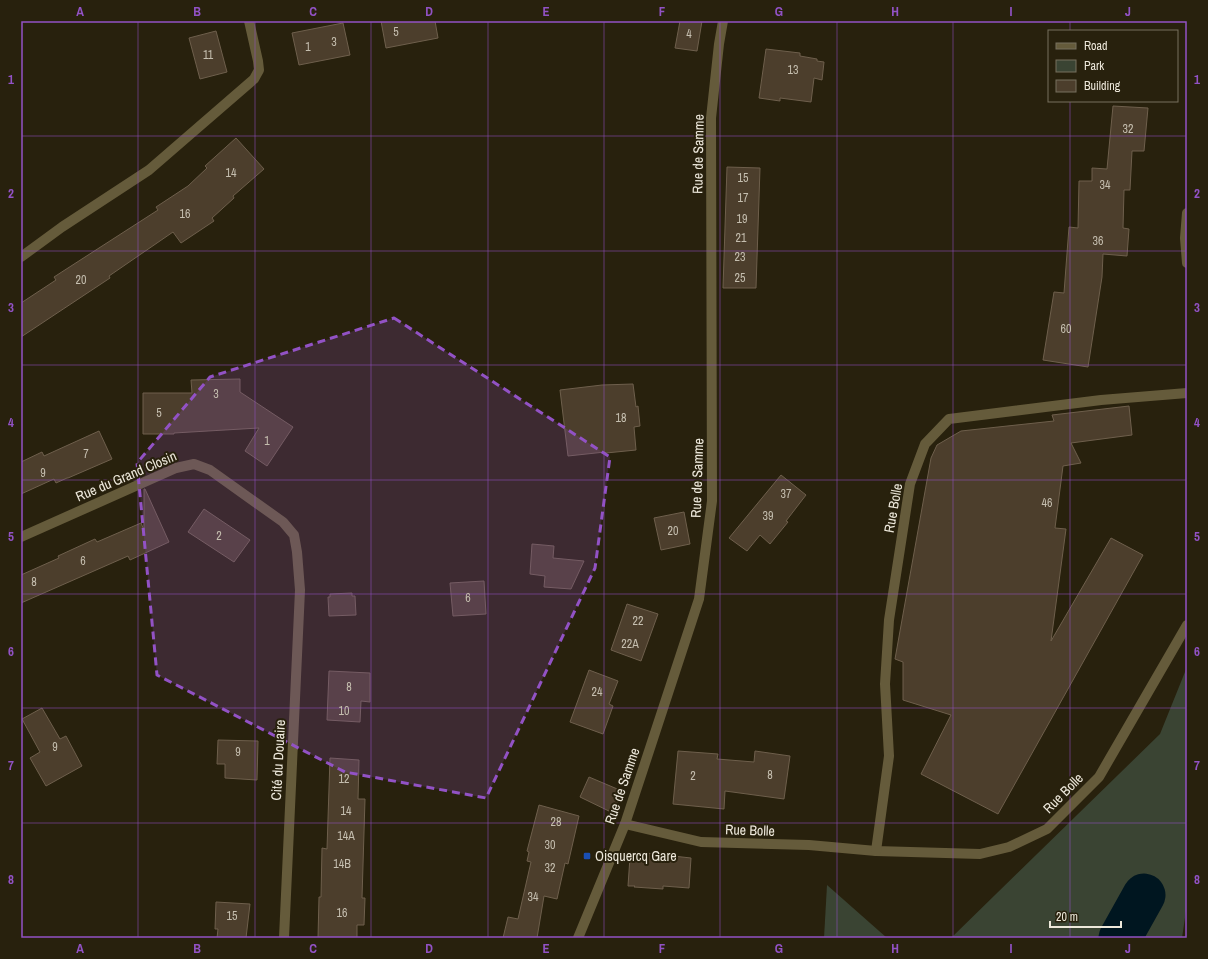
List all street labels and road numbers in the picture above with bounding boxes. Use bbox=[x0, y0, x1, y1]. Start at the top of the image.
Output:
street label: Rue de Samme bbox=[688, 114, 708, 194]
street label: Rue de Samme bbox=[687, 438, 707, 518]
street label: Rue du Grand Closin bbox=[73, 447, 179, 505]
street label: Rue Bolle bbox=[880, 482, 906, 534]
street label: Cité du Douaire bbox=[267, 719, 289, 801]
street label: Rue de Samme bbox=[601, 745, 643, 827]
street label: Rue Bolle bbox=[1039, 769, 1087, 817]
street label: Rue Bolle bbox=[725, 820, 775, 840]

